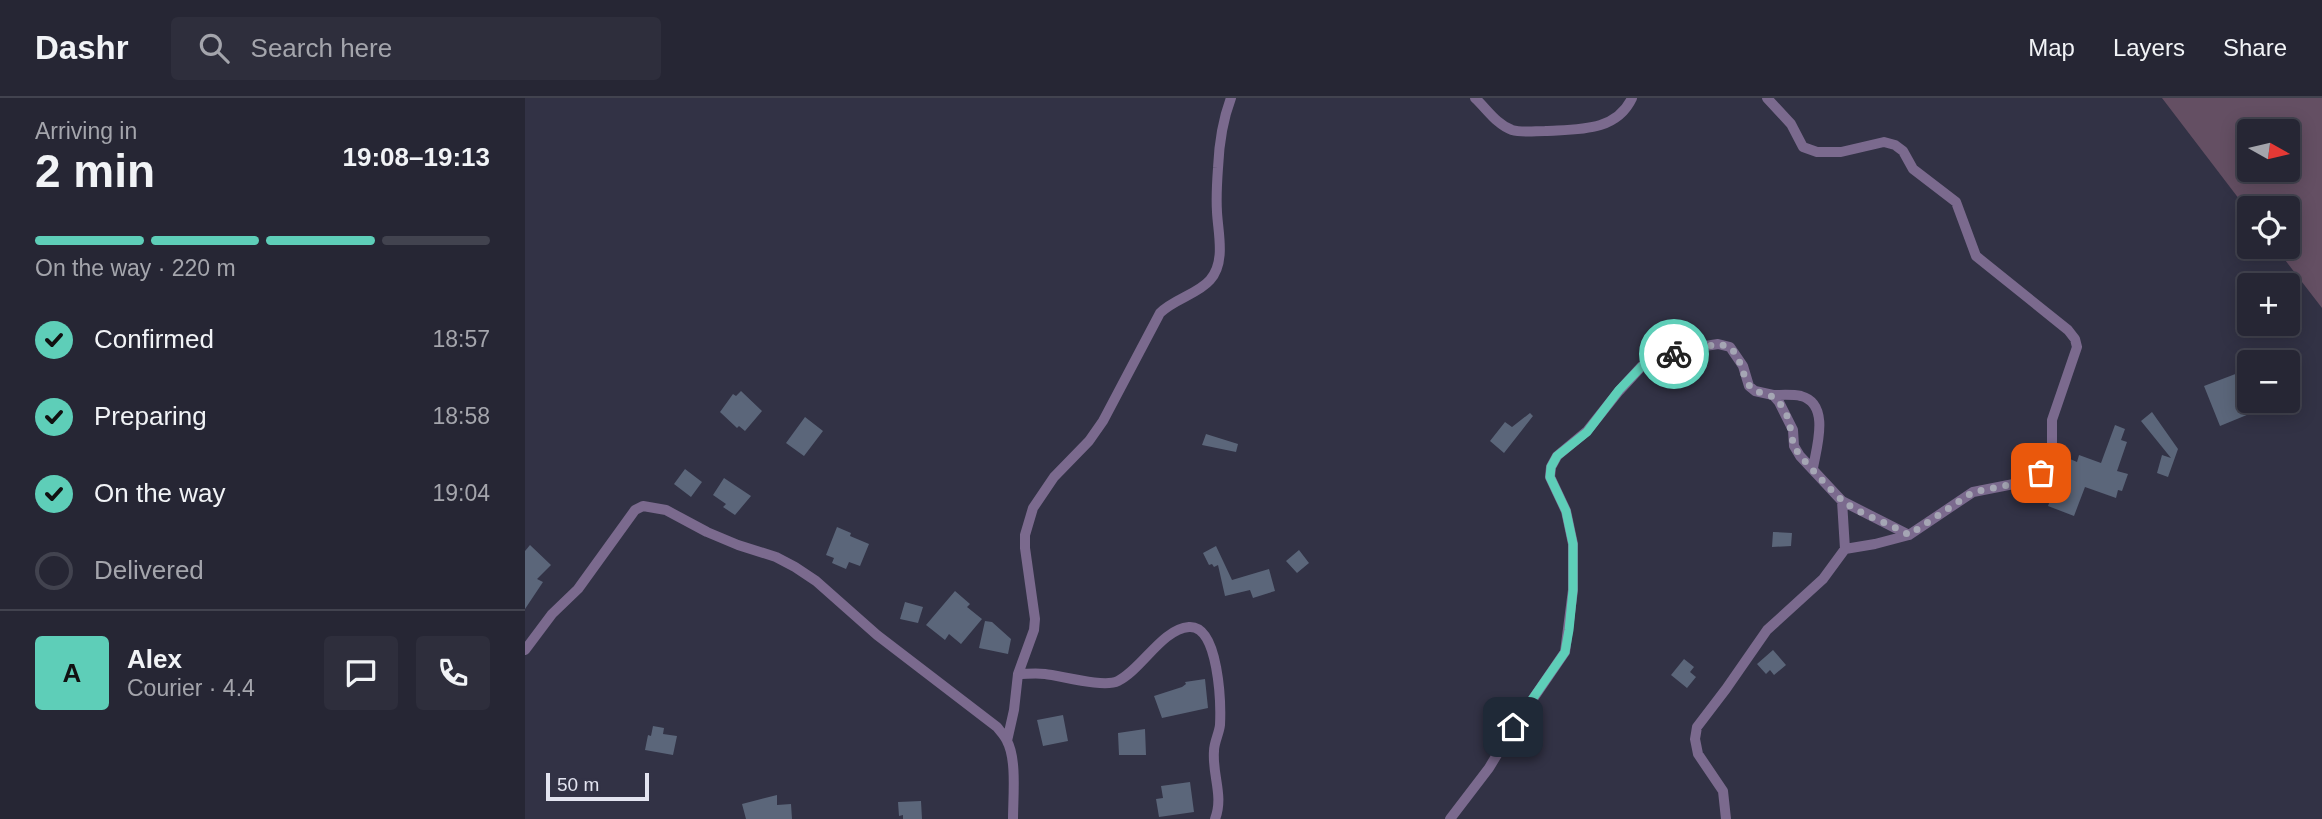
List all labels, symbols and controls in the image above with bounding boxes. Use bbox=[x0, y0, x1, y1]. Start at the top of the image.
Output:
search box bbox=[171, 17, 661, 80]
text: Dashr bbox=[35, 29, 129, 66]
icon: search bbox=[195, 29, 233, 67]
text: Search here bbox=[251, 33, 392, 63]
text: Map bbox=[2028, 34, 2075, 61]
text: Layers bbox=[2113, 34, 2185, 61]
text: Share bbox=[2223, 34, 2287, 61]
text: Arriving in bbox=[35, 118, 137, 144]
north arrow bbox=[2237, 119, 2299, 182]
map controls bbox=[2237, 119, 2300, 413]
text: 19:08–19:13 bbox=[343, 142, 490, 172]
text: 2 min bbox=[35, 145, 155, 197]
button: locate bbox=[2237, 196, 2300, 259]
text: On the way · 220 m bbox=[35, 255, 236, 281]
button: + bbox=[2237, 273, 2300, 336]
courier bbox=[1639, 319, 1709, 389]
icon: check bbox=[35, 321, 73, 359]
text: Confirmed bbox=[94, 324, 214, 354]
text: 18:57 bbox=[432, 326, 490, 352]
icon: bike bbox=[1655, 335, 1693, 373]
button: − bbox=[2237, 350, 2300, 413]
icon: check bbox=[35, 398, 73, 436]
text: Preparing bbox=[94, 401, 207, 431]
text: 18:58 bbox=[432, 403, 490, 429]
pin bbox=[2011, 443, 2071, 503]
icon: bag bbox=[2022, 454, 2060, 492]
icon: check bbox=[35, 475, 73, 513]
text: On the way bbox=[94, 478, 226, 508]
text: 19:04 bbox=[432, 480, 490, 506]
text: Delivered bbox=[94, 555, 204, 585]
button: chat bbox=[324, 636, 398, 710]
button: phone bbox=[416, 636, 490, 710]
text: Alex bbox=[127, 644, 182, 674]
text: A bbox=[63, 658, 81, 688]
text: Courier · 4.4 bbox=[127, 675, 255, 701]
pin bbox=[1483, 697, 1543, 757]
icon: home bbox=[1494, 708, 1532, 746]
scale bar bbox=[546, 770, 649, 802]
text: 50 m bbox=[557, 774, 599, 795]

